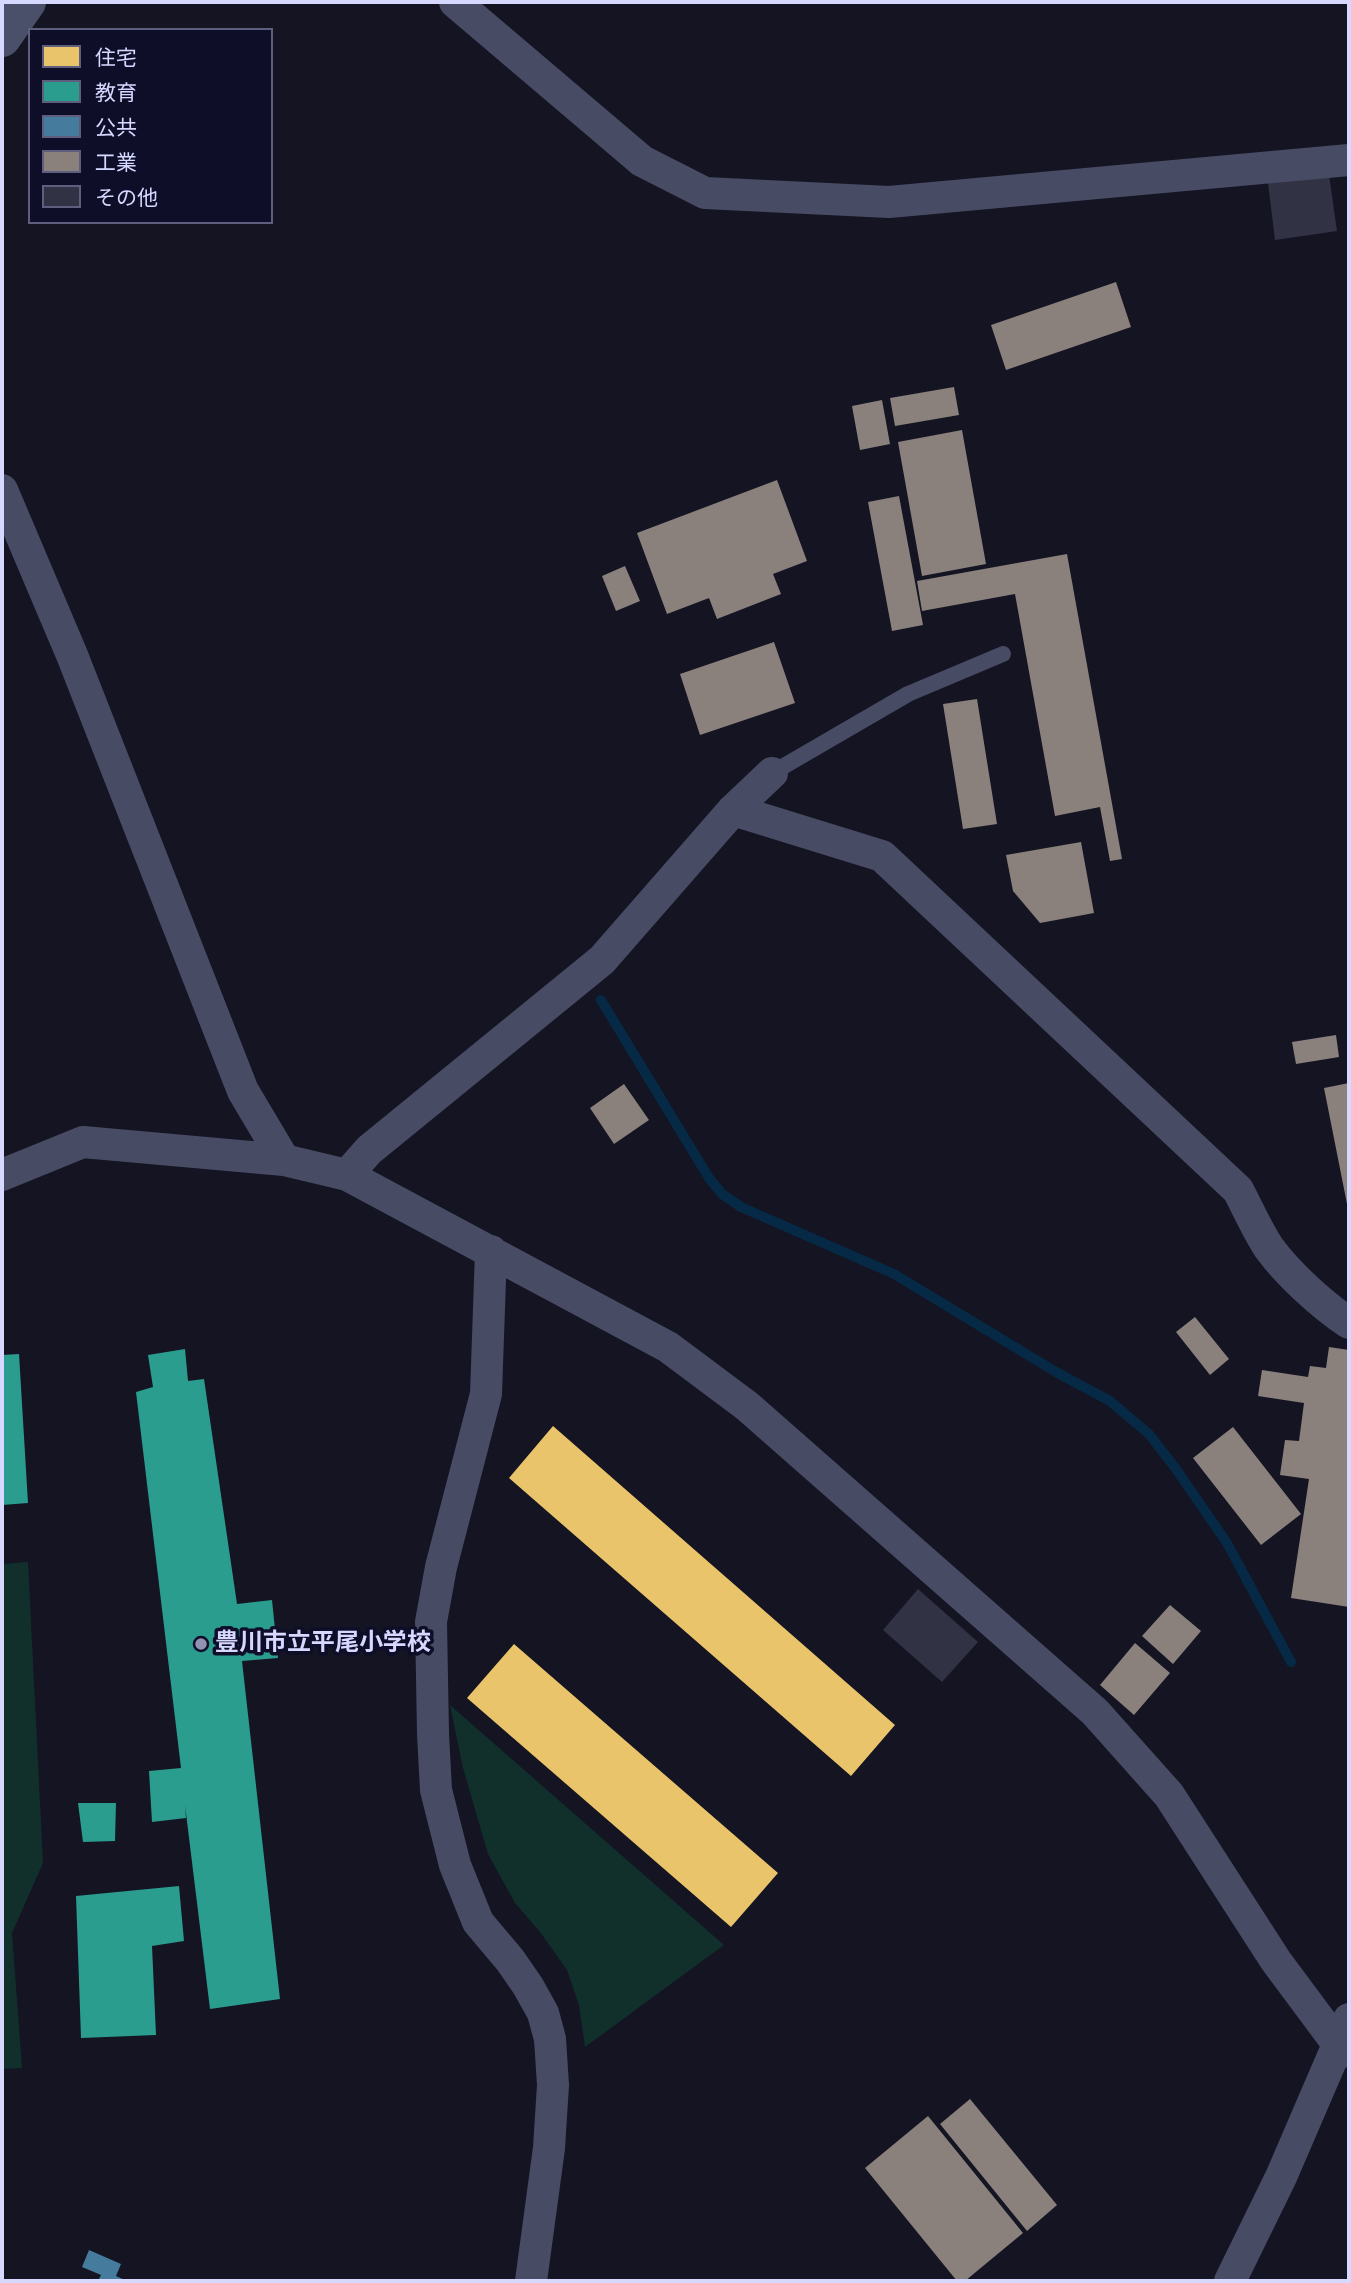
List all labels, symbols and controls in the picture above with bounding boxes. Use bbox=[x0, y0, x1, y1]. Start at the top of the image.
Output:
legend bbox=[28, 28, 273, 224]
text: 住宅 bbox=[95, 43, 137, 72]
text: 教育 bbox=[95, 78, 137, 107]
text: 公共 bbox=[95, 113, 137, 142]
text: 工業 bbox=[95, 148, 137, 177]
text: その他 bbox=[95, 183, 158, 212]
place label: 豊川市立平尾小学校 bbox=[215, 1630, 431, 1658]
marker: 豊川市立平尾小学校 bbox=[193, 1636, 209, 1652]

